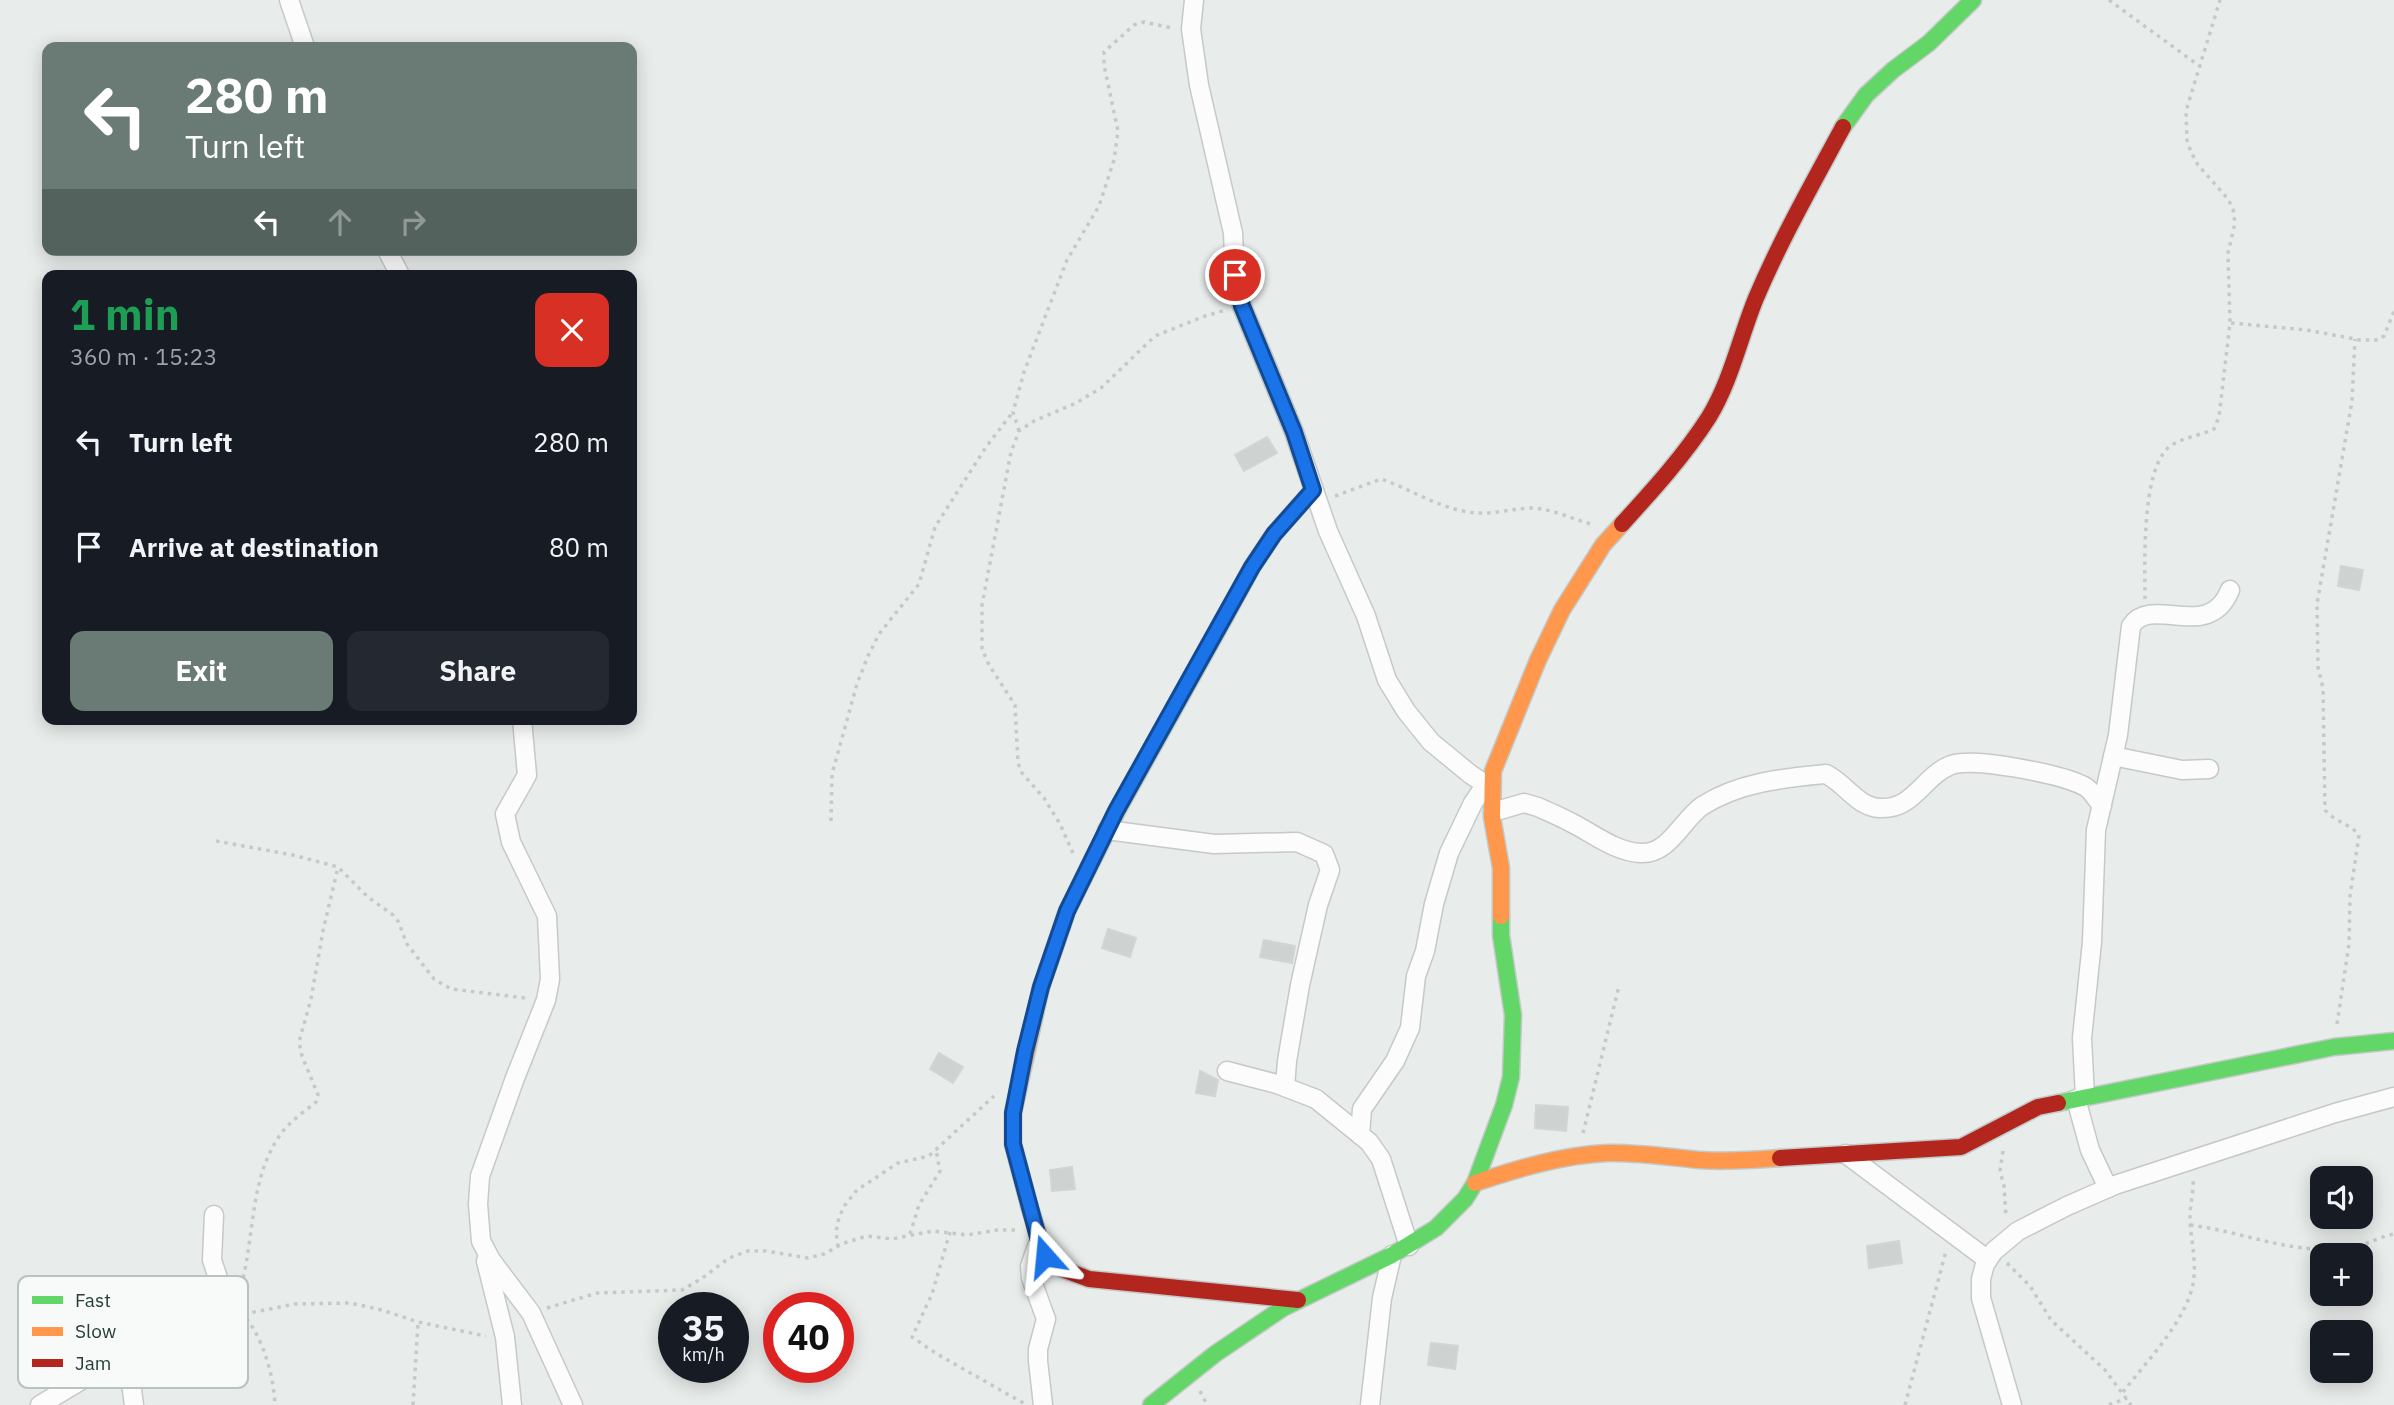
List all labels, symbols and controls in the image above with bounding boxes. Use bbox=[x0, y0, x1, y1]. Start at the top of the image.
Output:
text: 280 m bbox=[185, 63, 329, 126]
icon: left bbox=[70, 70, 161, 161]
text: Turn left bbox=[185, 125, 305, 167]
icon: left bbox=[248, 203, 286, 241]
icon: ahead bbox=[321, 203, 359, 241]
icon: right bbox=[394, 203, 432, 241]
pin bbox=[1205, 245, 1265, 305]
icon: arrive bbox=[1216, 256, 1254, 294]
text: 1 min bbox=[70, 287, 180, 342]
button: close bbox=[535, 293, 609, 367]
text: 360 m · 15:23 bbox=[70, 341, 217, 371]
icon: left bbox=[70, 423, 108, 461]
text: Turn left bbox=[129, 425, 232, 459]
text: 280 m bbox=[533, 425, 609, 459]
icon: arrive bbox=[70, 528, 108, 566]
text: Arrive at destination bbox=[129, 530, 379, 564]
text: 80 m bbox=[549, 530, 609, 564]
button: Exit bbox=[70, 631, 333, 711]
button: Share bbox=[347, 631, 609, 711]
map controls bbox=[2310, 1166, 2373, 1383]
button: sound bbox=[2310, 1166, 2373, 1229]
position arrow bbox=[1008, 1219, 1082, 1293]
button: + bbox=[2310, 1243, 2373, 1306]
legend bbox=[18, 1276, 248, 1388]
text: Fast bbox=[75, 1288, 111, 1312]
speed limit sign: 40 bbox=[763, 1292, 854, 1383]
text: 35 bbox=[682, 1305, 725, 1351]
text: Slow bbox=[75, 1319, 116, 1343]
button: − bbox=[2310, 1320, 2373, 1383]
text: km/h bbox=[682, 1343, 725, 1366]
text: Jam bbox=[75, 1351, 111, 1375]

